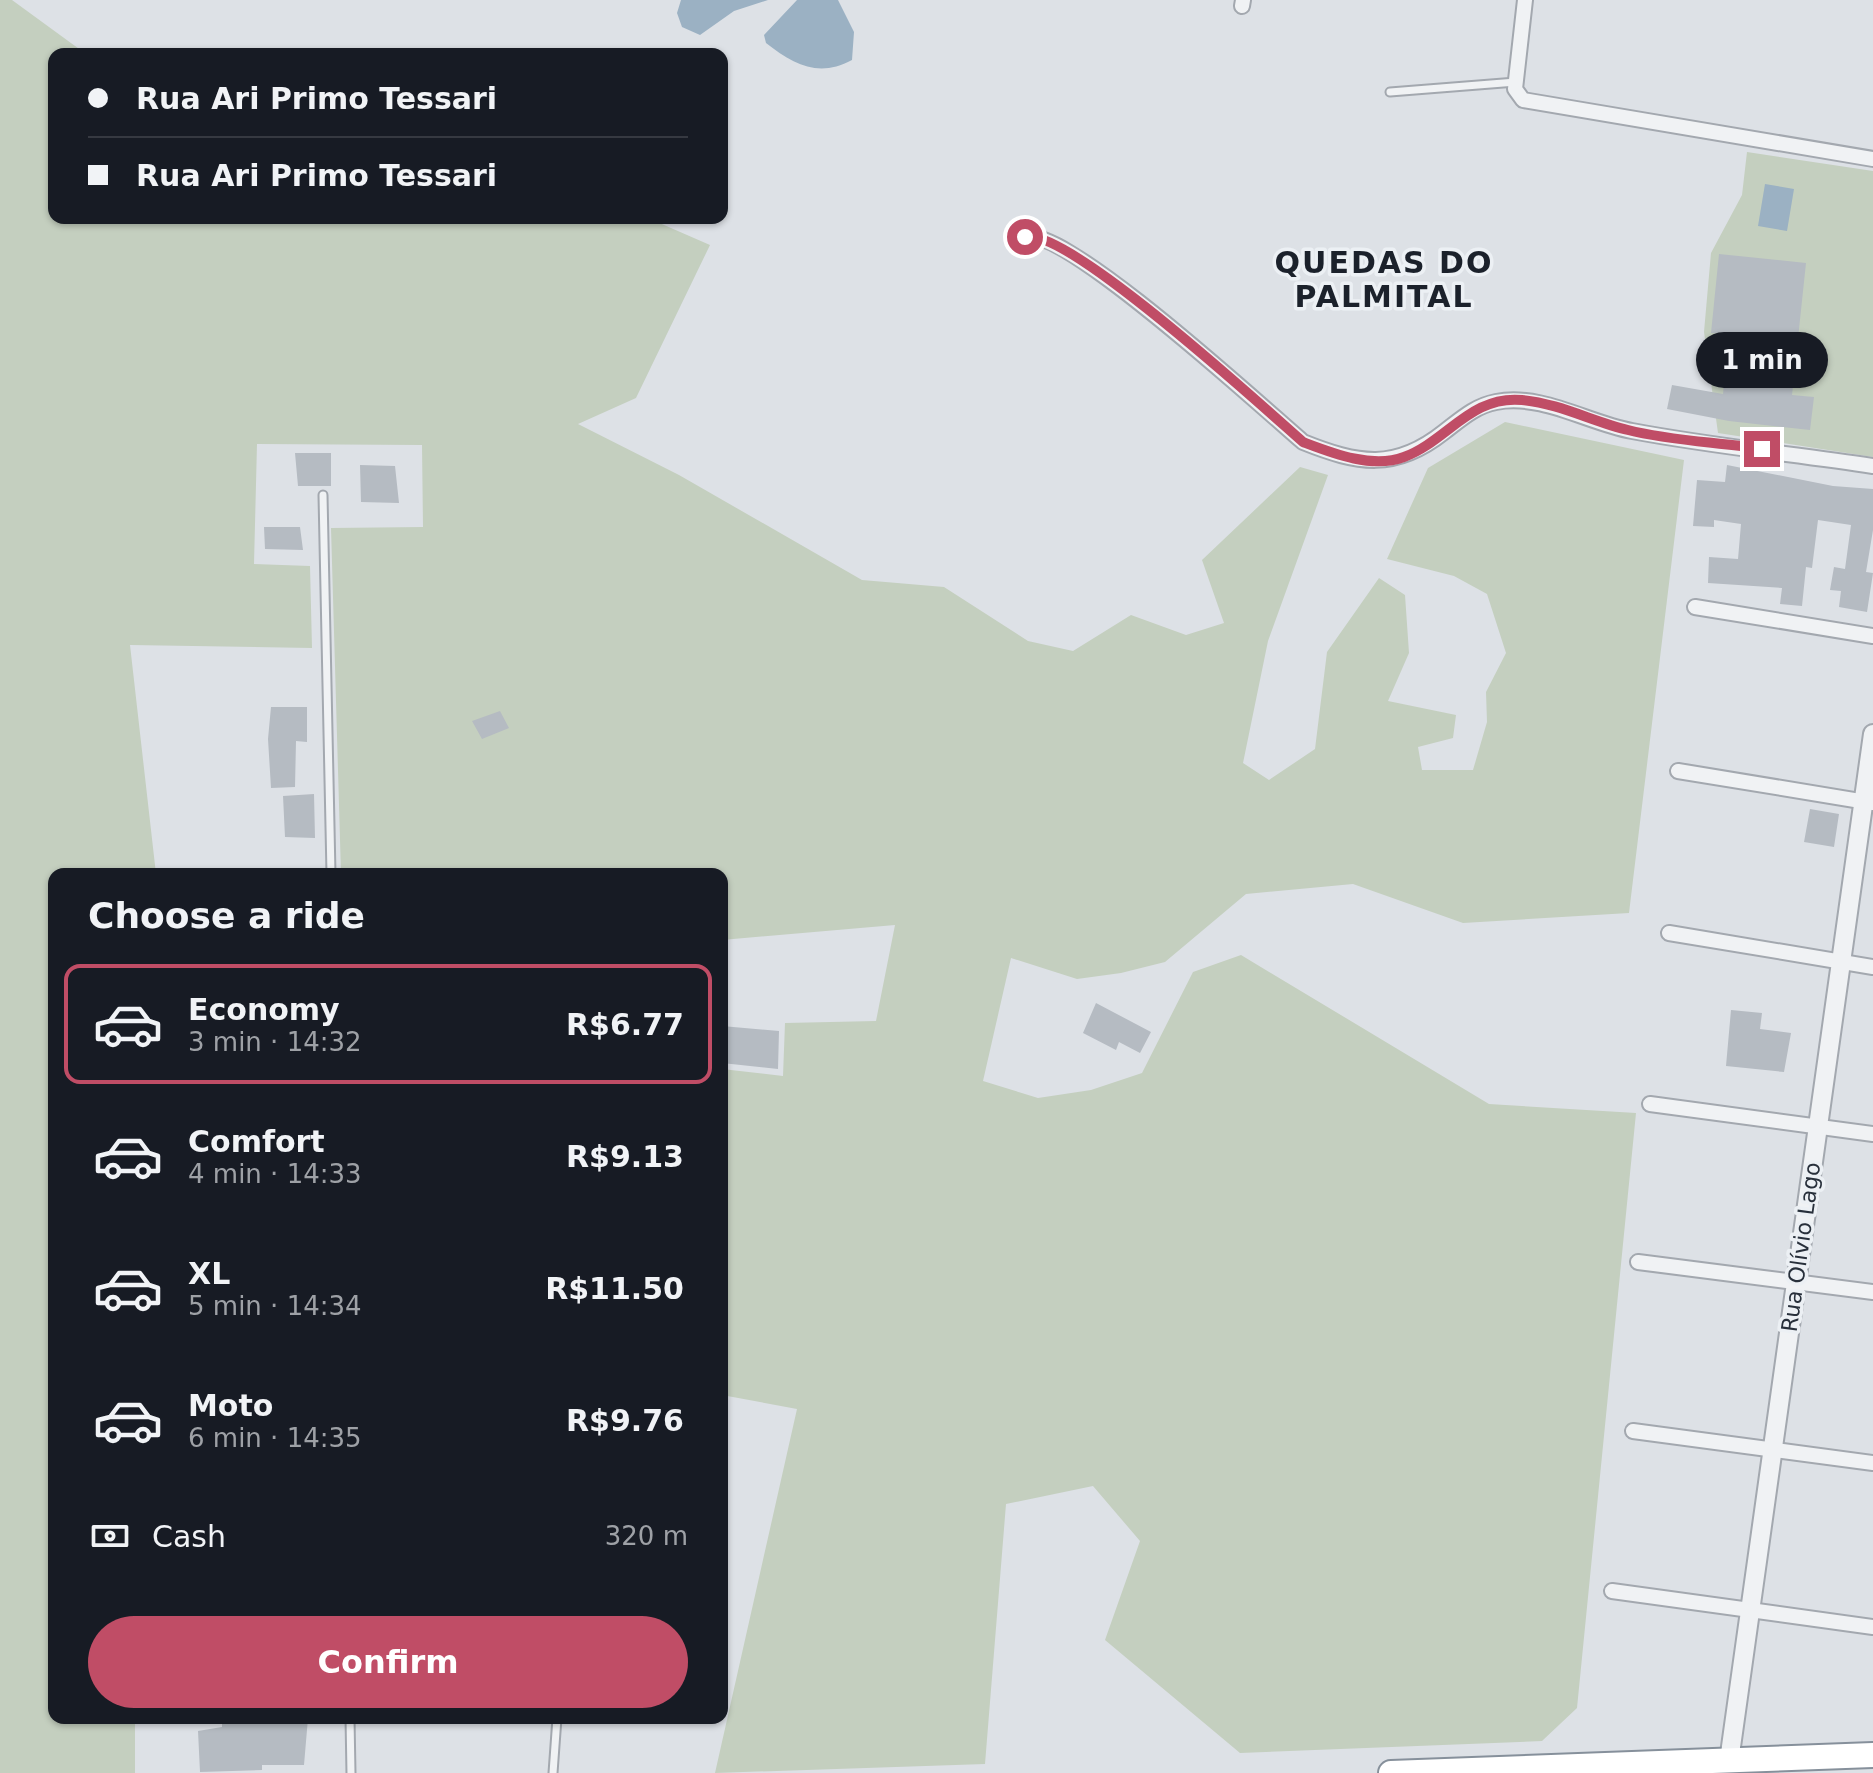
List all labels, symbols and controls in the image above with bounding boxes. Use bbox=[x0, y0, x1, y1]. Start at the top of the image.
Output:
text: Rua Ari Primo Tessari bbox=[136, 81, 497, 116]
text: Rua Ari Primo Tessari bbox=[136, 158, 497, 193]
route start bbox=[1007, 219, 1043, 255]
district label: QUEDAS DO PALMITAL bbox=[1275, 245, 1493, 314]
callout: 1 min bbox=[1696, 333, 1828, 389]
text: 1 min bbox=[1721, 345, 1803, 375]
route end bbox=[1744, 431, 1780, 467]
text: Choose a ride bbox=[88, 895, 365, 936]
icon: car bbox=[92, 988, 164, 1060]
text: Economy bbox=[188, 992, 340, 1027]
text: R$6.77 bbox=[566, 1007, 684, 1042]
text: 3 min · 14:32 bbox=[188, 1027, 362, 1057]
icon: car bbox=[92, 1120, 164, 1192]
text: Comfort bbox=[188, 1124, 325, 1159]
text: R$9.13 bbox=[566, 1139, 684, 1174]
text: 4 min · 14:33 bbox=[188, 1159, 362, 1189]
street label: Rua Olívio Lago bbox=[1777, 1161, 1825, 1333]
icon: car bbox=[92, 1252, 164, 1324]
text: XL bbox=[188, 1256, 230, 1291]
text: R$11.50 bbox=[545, 1271, 684, 1306]
text: 5 min · 14:34 bbox=[188, 1291, 362, 1321]
icon: car bbox=[92, 1384, 164, 1456]
text: Moto bbox=[188, 1388, 273, 1423]
text: R$9.76 bbox=[566, 1403, 684, 1438]
text: 6 min · 14:35 bbox=[188, 1423, 362, 1453]
icon: cash bbox=[88, 1514, 132, 1558]
text: Cash bbox=[152, 1519, 226, 1554]
text: 320 m bbox=[605, 1521, 688, 1551]
button: Confirm bbox=[88, 1616, 688, 1708]

